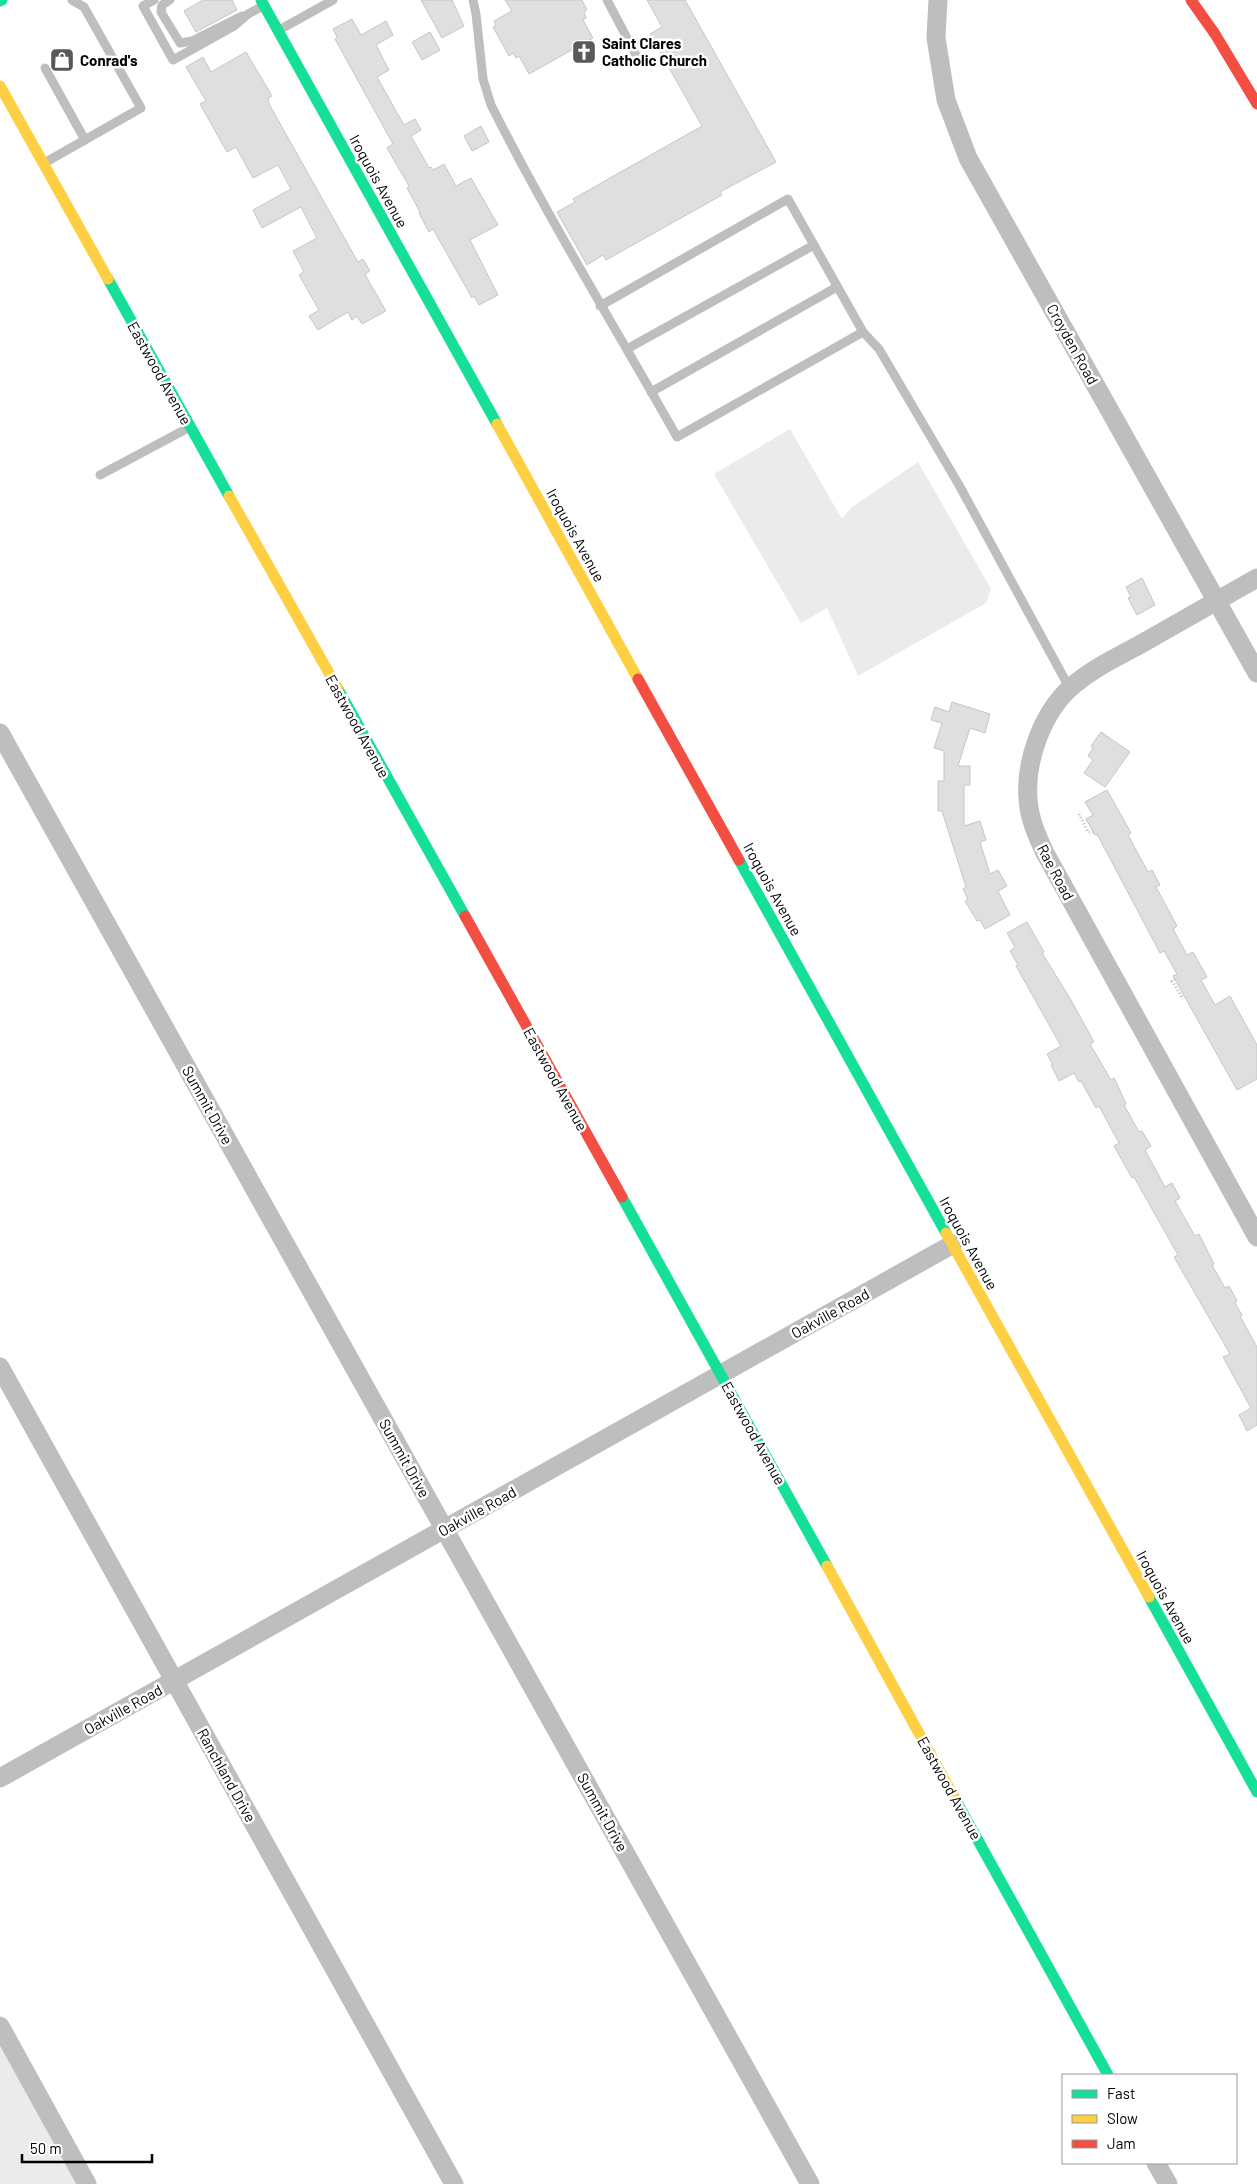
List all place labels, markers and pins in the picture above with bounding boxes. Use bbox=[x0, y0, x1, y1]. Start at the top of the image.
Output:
place label: Saint Clares Catholic Church bbox=[602, 34, 707, 69]
church icon: Saint Clares Catholic Church bbox=[571, 39, 597, 65]
shop icon: Conrad's bbox=[49, 47, 75, 73]
place label: Conrad's bbox=[80, 51, 138, 69]

